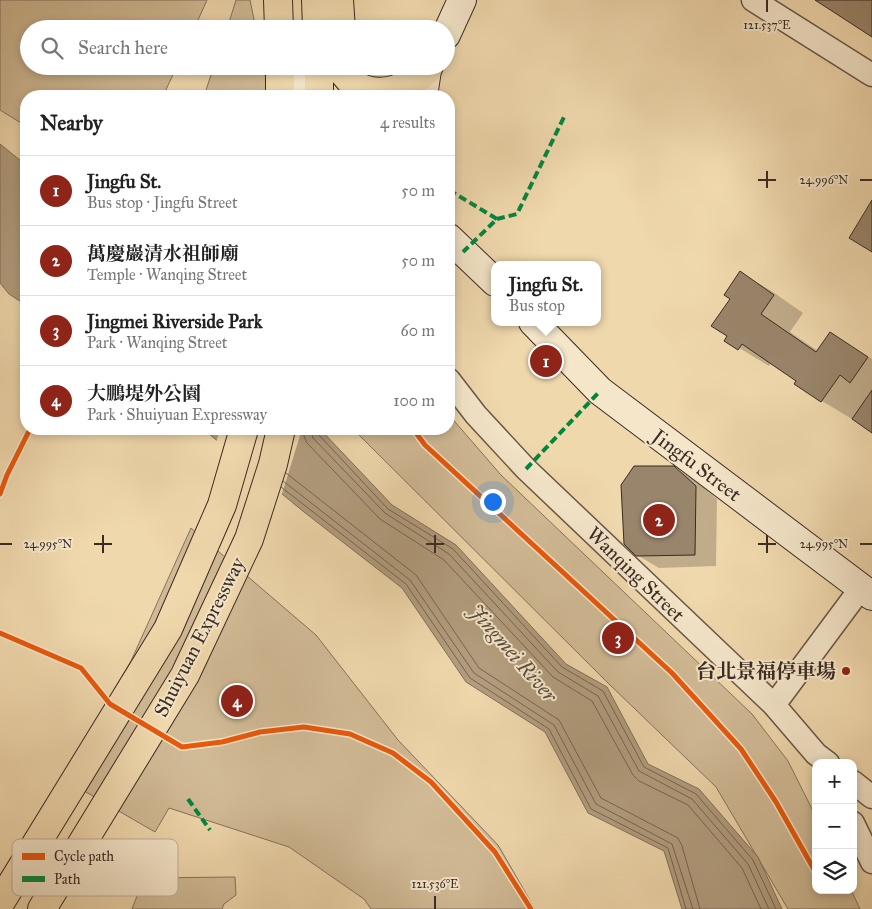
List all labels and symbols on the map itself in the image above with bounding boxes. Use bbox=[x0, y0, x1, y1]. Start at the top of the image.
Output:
text: 121.537°E bbox=[743, 18, 791, 32]
text: 24.996°N bbox=[800, 173, 848, 187]
pin: 1 bbox=[530, 342, 562, 380]
street label: Jingfu Street bbox=[646, 423, 746, 507]
your location bbox=[480, 489, 506, 515]
pin: 2 bbox=[643, 501, 675, 539]
street label: Wanqing Street bbox=[581, 521, 690, 627]
text: 24.995°N bbox=[24, 537, 72, 551]
text: 24.995°N bbox=[800, 537, 848, 551]
street label: Shuiyuan Expressway bbox=[148, 553, 250, 721]
water label: Jingmei River bbox=[463, 598, 564, 708]
pin: 3 bbox=[602, 619, 634, 657]
place label: 台北景福停車場 bbox=[696, 659, 836, 683]
marker: 台北景福停車場 bbox=[840, 665, 852, 677]
pin: 4 bbox=[221, 682, 253, 720]
legend bbox=[12, 839, 178, 896]
text: Cycle path bbox=[54, 848, 114, 865]
text: Path bbox=[54, 871, 81, 888]
text: 121.536°E bbox=[411, 877, 459, 891]

